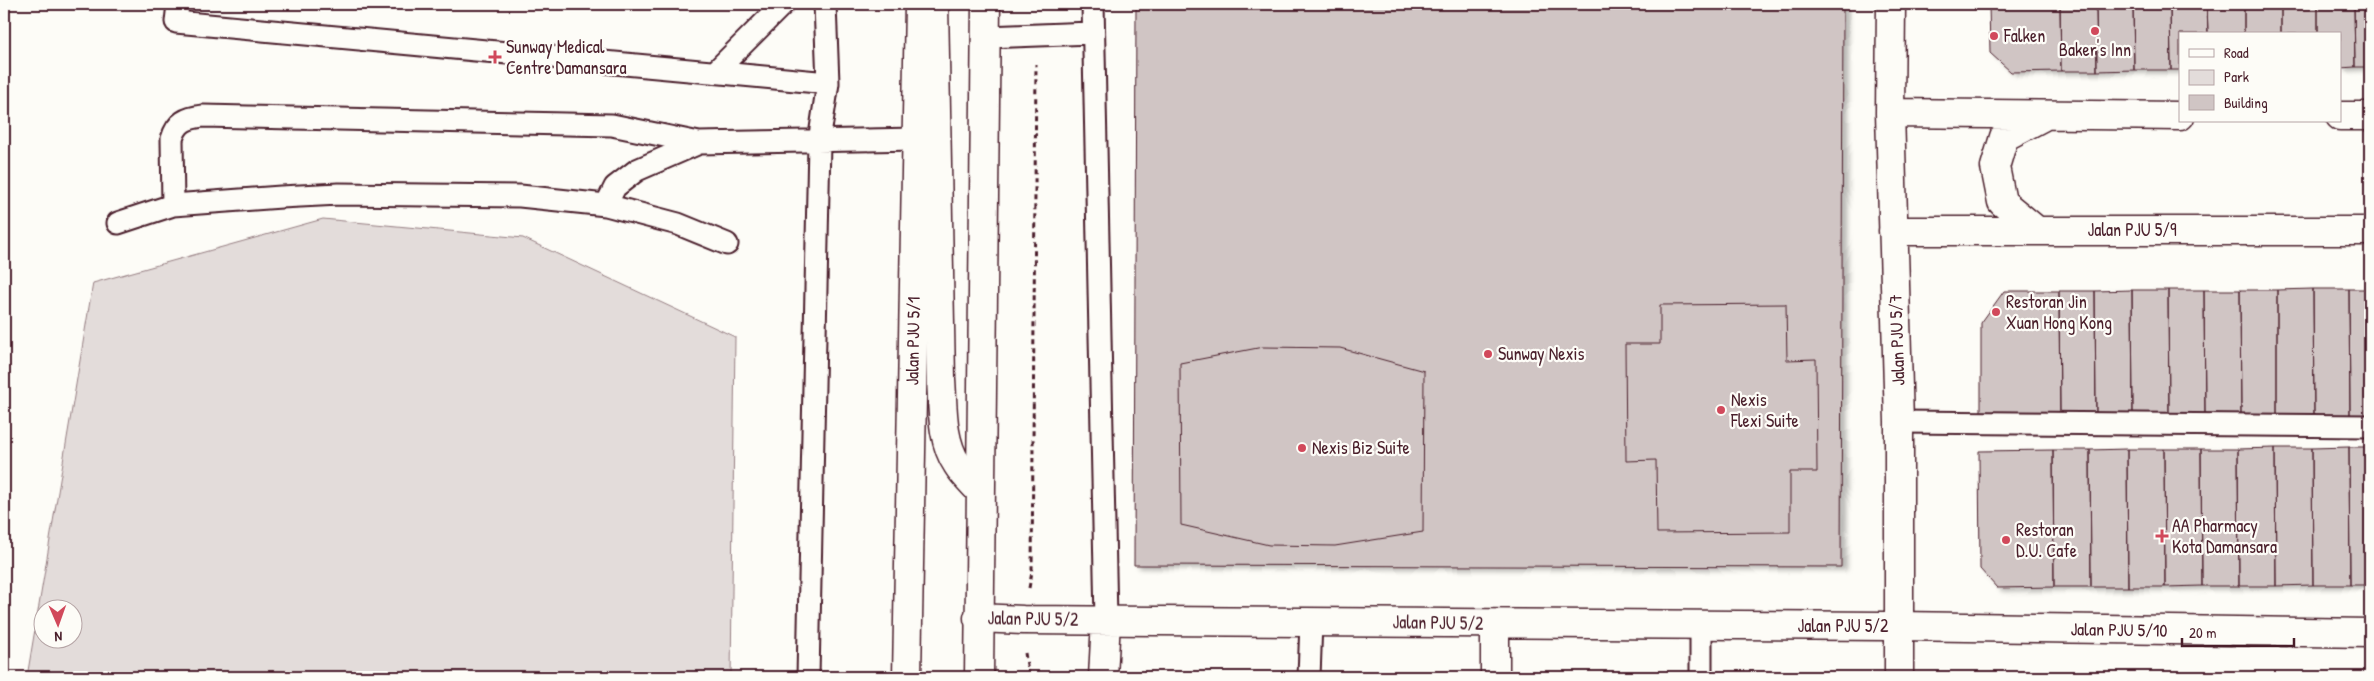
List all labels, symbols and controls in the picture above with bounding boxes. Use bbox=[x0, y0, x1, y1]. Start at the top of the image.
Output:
place label: Falken bbox=[2003, 23, 2045, 48]
marker: Baker's Inn bbox=[2089, 25, 2101, 37]
marker: Falken bbox=[1988, 30, 2000, 42]
legend bbox=[2179, 32, 2342, 122]
place label: Sunway Medical Centre Damansara bbox=[506, 34, 627, 80]
place label: Baker's Inn bbox=[2059, 37, 2131, 62]
text: Road bbox=[2224, 42, 2249, 63]
marker: Sunway Medical Centre Damansara bbox=[488, 50, 502, 64]
text: Park bbox=[2224, 66, 2249, 87]
text: Building bbox=[2224, 92, 2268, 113]
street label: Jalan PJU 5/9 bbox=[2087, 217, 2177, 242]
place label: Restoran Jin Xuan Hong Kong bbox=[2006, 289, 2112, 335]
street label: Jalan PJU 5/7 bbox=[1882, 294, 1911, 386]
street label: Jalan PJU 5/1 bbox=[899, 296, 926, 386]
marker: Restoran Jin Xuan Hong Kong bbox=[1990, 306, 2002, 318]
place label: Sunway Nexis bbox=[1498, 341, 1585, 366]
marker: Sunway Nexis bbox=[1482, 348, 1494, 360]
place label: Nexis Flexi Suite bbox=[1730, 387, 1799, 433]
marker: Nexis Flexi Suite bbox=[1715, 404, 1727, 416]
place label: Nexis Biz Suite bbox=[1312, 435, 1410, 460]
marker: Nexis Biz Suite bbox=[1296, 442, 1308, 454]
place label: AA Pharmacy Kota Damansara bbox=[2172, 513, 2277, 559]
place label: Restoran D.U. Cafe bbox=[2016, 517, 2077, 563]
marker: AA Pharmacy Kota Damansara bbox=[2156, 530, 2168, 542]
marker: Restoran D.U. Cafe bbox=[2000, 534, 2012, 546]
north arrow bbox=[32, 598, 82, 648]
street label: Jalan PJU 5/2 bbox=[987, 605, 1079, 632]
street label: Jalan PJU 5/2 bbox=[1392, 609, 1484, 636]
street label: Jalan PJU 5/2 bbox=[1798, 613, 1889, 638]
street label: Jalan PJU 5/10 bbox=[2070, 616, 2168, 643]
scale bar bbox=[2182, 616, 2294, 648]
text: 20 m bbox=[2189, 622, 2216, 643]
text: N bbox=[54, 628, 63, 647]

